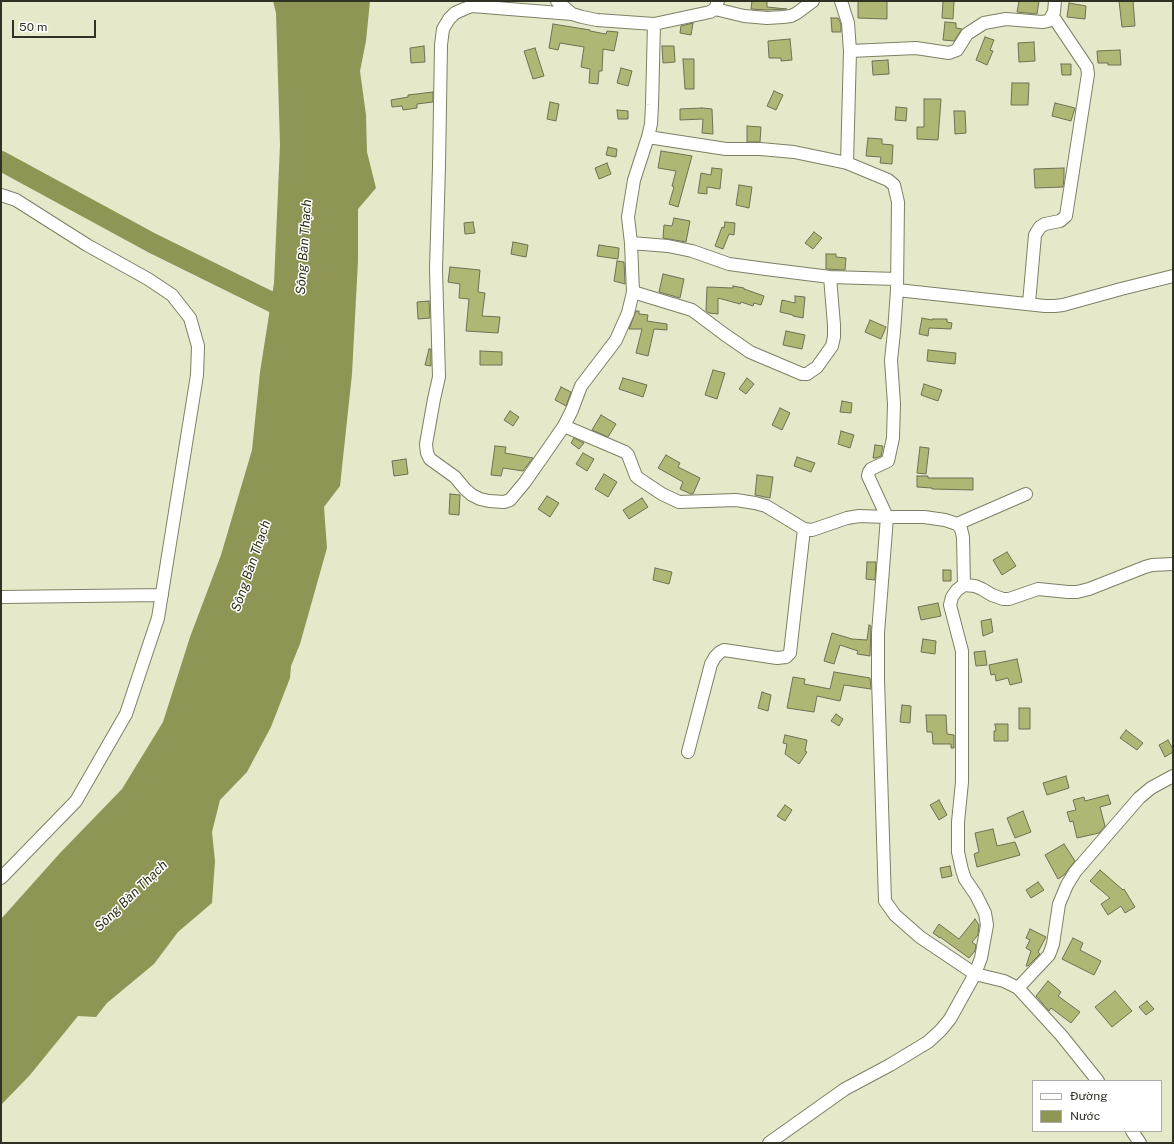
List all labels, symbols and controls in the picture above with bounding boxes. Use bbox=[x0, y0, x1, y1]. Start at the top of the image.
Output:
scale bar bbox=[14, 12, 98, 38]
text: 50 m bbox=[19, 20, 47, 34]
water label: Sông Bàn Thạch bbox=[293, 199, 315, 295]
water label: Sông Bàn Thạch bbox=[228, 518, 274, 614]
water label: Sông Bàn Thạch bbox=[91, 857, 171, 935]
legend bbox=[1032, 1080, 1162, 1132]
text: Đường bbox=[1070, 1089, 1108, 1103]
text: Nước bbox=[1070, 1109, 1100, 1123]

